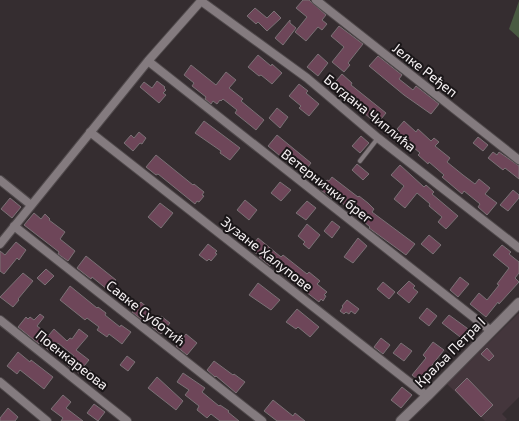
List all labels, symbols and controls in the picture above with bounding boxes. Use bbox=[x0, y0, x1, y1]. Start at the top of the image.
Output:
street label: Јелке Ређеп bbox=[389, 39, 461, 100]
street label: Богдана Чиплића bbox=[321, 70, 420, 155]
street label: Ветернички брег bbox=[278, 145, 377, 227]
street label: Зузане Халупове bbox=[218, 213, 317, 295]
street label: Савке Суботић bbox=[103, 276, 189, 349]
street label: Краља Петра I bbox=[411, 313, 488, 390]
street label: Поенкареова bbox=[33, 326, 112, 393]

